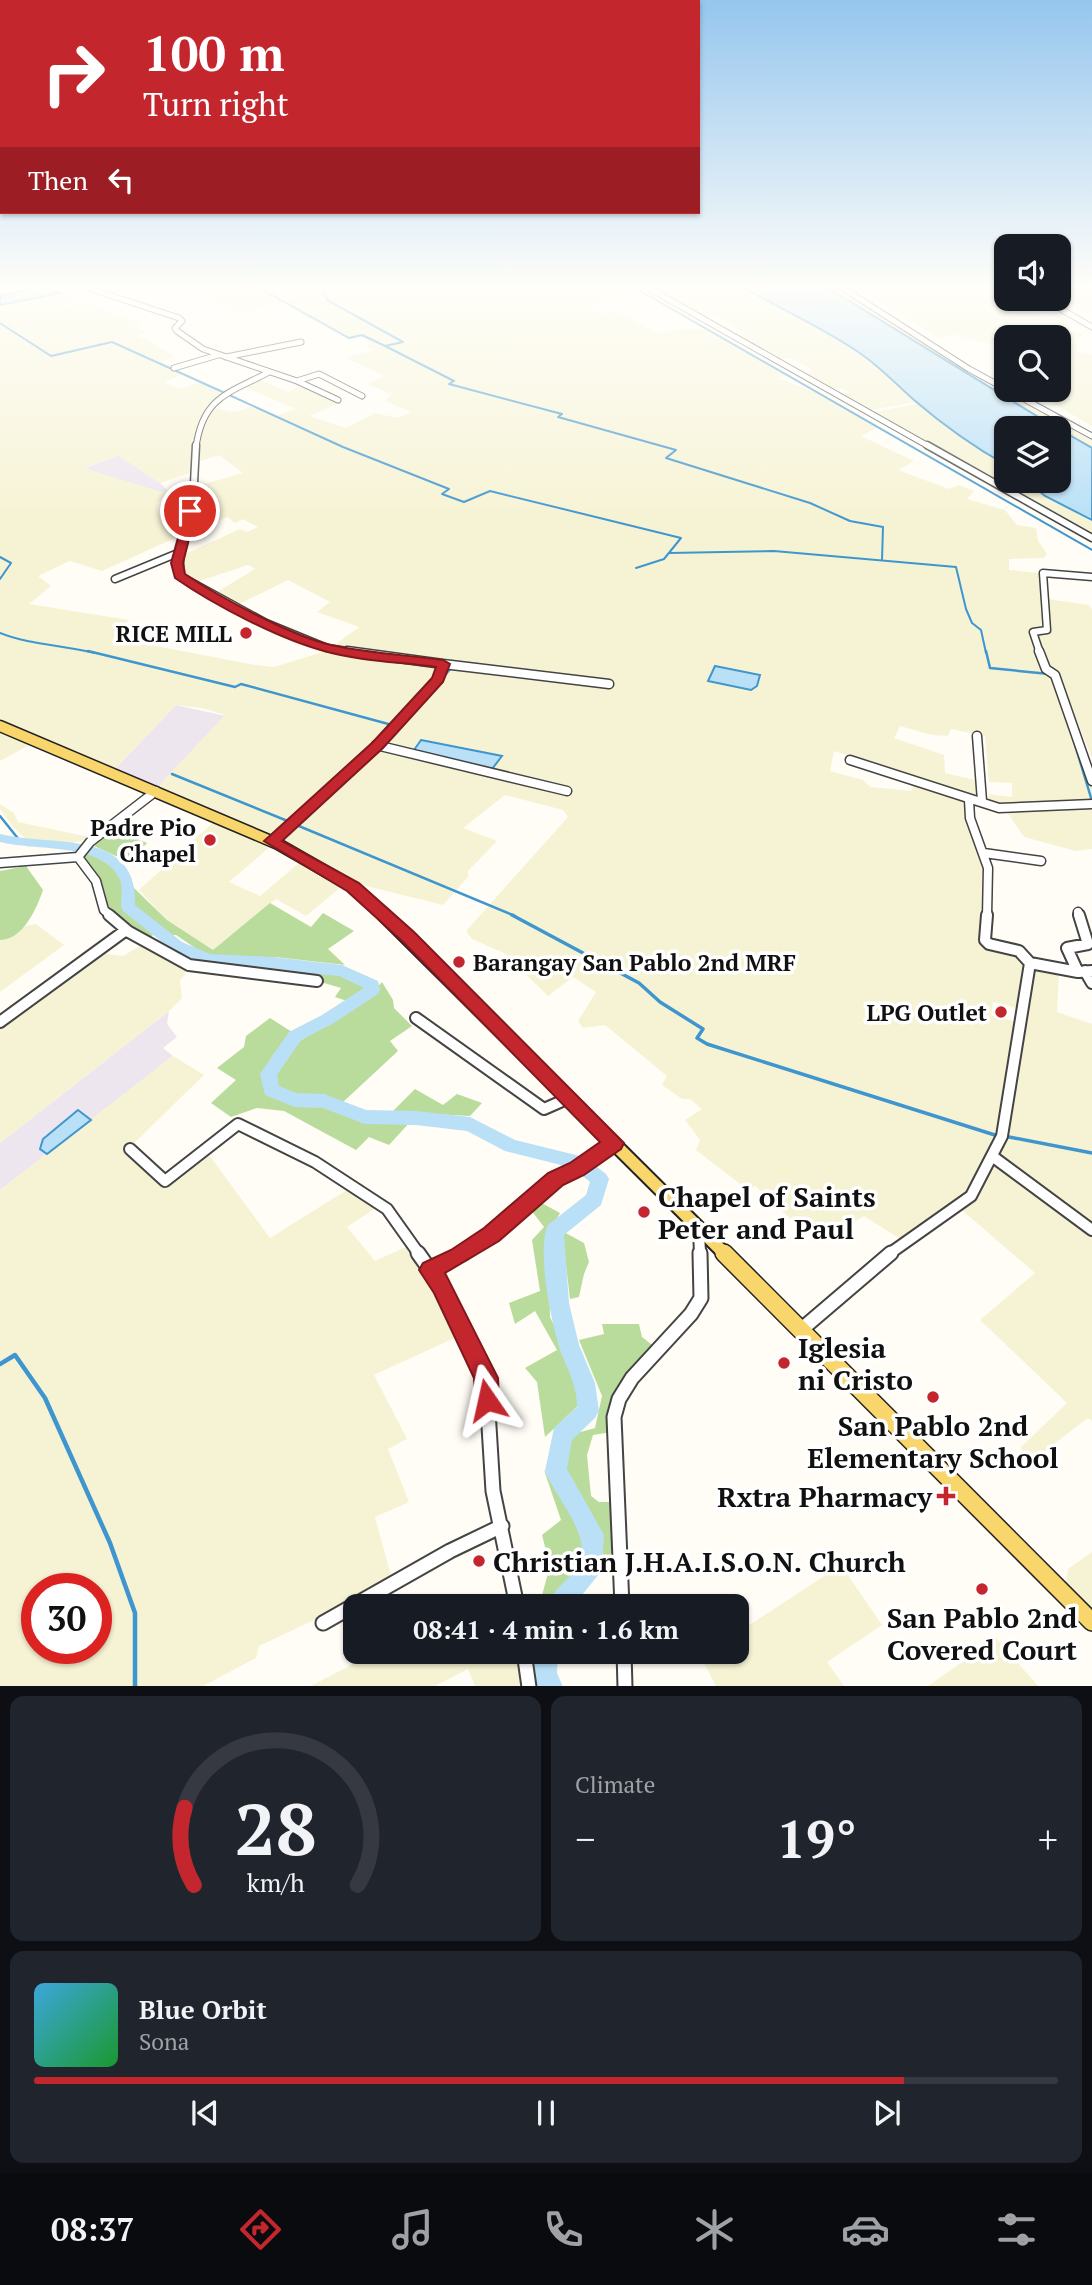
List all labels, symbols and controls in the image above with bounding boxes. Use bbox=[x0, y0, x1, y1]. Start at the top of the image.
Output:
text: 100 m bbox=[143, 20, 285, 85]
icon: right bbox=[28, 28, 119, 119]
text: Turn right bbox=[143, 83, 289, 125]
icon: left bbox=[102, 161, 140, 199]
text: Then bbox=[28, 163, 88, 197]
map controls bbox=[994, 234, 1071, 493]
button: sound bbox=[994, 234, 1071, 311]
button: search bbox=[994, 325, 1071, 402]
button: layers bbox=[994, 416, 1071, 493]
pin bbox=[160, 481, 220, 541]
icon: arrive bbox=[171, 492, 209, 530]
place label: RICE MILL bbox=[116, 618, 233, 649]
marker: RICE MILL bbox=[238, 625, 254, 641]
place label: Padre Pio Chapel bbox=[90, 812, 196, 869]
marker: Padre Pio Chapel bbox=[202, 832, 218, 848]
place label: Barangay San Pablo 2nd MRF bbox=[473, 947, 796, 978]
marker: Barangay San Pablo 2nd MRF bbox=[451, 954, 467, 970]
place label: LPG Outlet bbox=[867, 997, 987, 1028]
marker: LPG Outlet bbox=[993, 1004, 1009, 1020]
place label: Chapel of Saints Peter and Paul bbox=[658, 1178, 876, 1247]
marker: Chapel of Saints Peter and Paul bbox=[636, 1204, 652, 1220]
place label: Iglesia ni Cristo bbox=[798, 1329, 913, 1398]
marker: Iglesia ni Cristo bbox=[776, 1355, 792, 1371]
position arrow bbox=[450, 1363, 524, 1437]
marker: San Pablo 2nd Elementary School bbox=[925, 1389, 941, 1405]
place label: San Pablo 2nd Elementary School bbox=[807, 1407, 1059, 1476]
place label: Rxtra Pharmacy bbox=[717, 1478, 933, 1515]
marker: Rxtra Pharmacy bbox=[938, 1488, 954, 1504]
place label: Christian J.H.A.I.S.O.N. Church bbox=[493, 1543, 906, 1580]
marker: Christian J.H.A.I.S.O.N. Church bbox=[471, 1553, 487, 1569]
speed limit sign: 30 bbox=[21, 1573, 112, 1664]
marker: San Pablo 2nd Covered Court bbox=[974, 1581, 990, 1597]
place label: San Pablo 2nd Covered Court bbox=[887, 1599, 1078, 1668]
text: 08:41 · 4 min · 1.6 km bbox=[413, 1612, 679, 1646]
text: Climate bbox=[575, 1769, 655, 1800]
text: 28 bbox=[234, 1779, 317, 1876]
text: 19° bbox=[776, 1804, 857, 1873]
text: − bbox=[575, 1814, 595, 1864]
text: + bbox=[1038, 1814, 1058, 1864]
text: km/h bbox=[247, 1865, 305, 1898]
text: Blue Orbit bbox=[139, 1992, 267, 2026]
text: Sona bbox=[139, 2026, 189, 2057]
icon: previous bbox=[186, 2094, 224, 2132]
icon: pause bbox=[527, 2094, 565, 2132]
icon: next bbox=[868, 2094, 906, 2132]
icon: directions bbox=[236, 2205, 285, 2254]
icon: music bbox=[388, 2205, 437, 2254]
icon: phone bbox=[539, 2205, 588, 2254]
icon: climate bbox=[690, 2205, 739, 2254]
icon: car bbox=[841, 2205, 890, 2254]
icon: filters bbox=[992, 2205, 1041, 2254]
text: 08:37 bbox=[51, 2208, 134, 2250]

